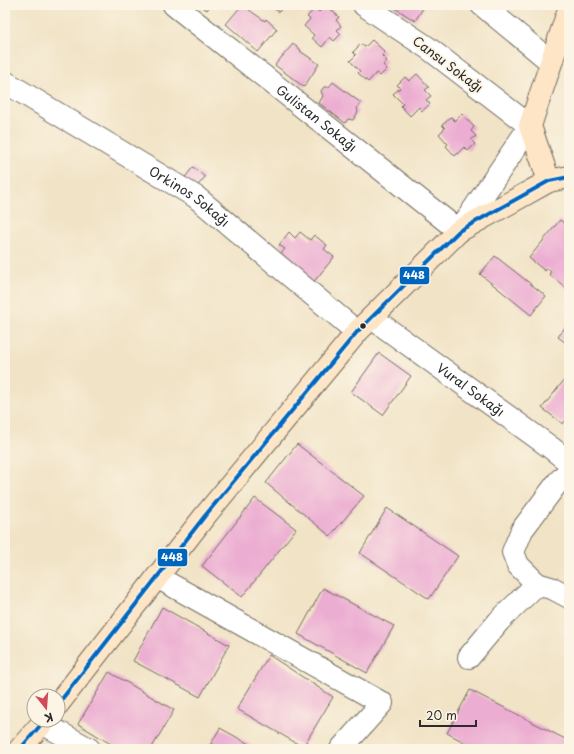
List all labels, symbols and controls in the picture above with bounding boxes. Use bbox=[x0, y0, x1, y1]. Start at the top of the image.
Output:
street label: Cansu Sokağı bbox=[409, 31, 488, 96]
street label: Gulistan Sokağı bbox=[272, 80, 361, 156]
street label: Orkinos Sokağı bbox=[146, 161, 234, 231]
line badge: 448 bbox=[399, 266, 430, 285]
text: 448 bbox=[403, 266, 425, 283]
unlabelled marker bbox=[358, 321, 368, 331]
street label: Vural Sokağı bbox=[433, 358, 509, 420]
line badge: 448 bbox=[157, 548, 188, 567]
text: 448 bbox=[161, 548, 183, 565]
north arrow bbox=[26, 688, 66, 728]
scale bar bbox=[420, 702, 476, 728]
text: 20 m bbox=[426, 706, 457, 724]
text: K bbox=[43, 709, 55, 727]

